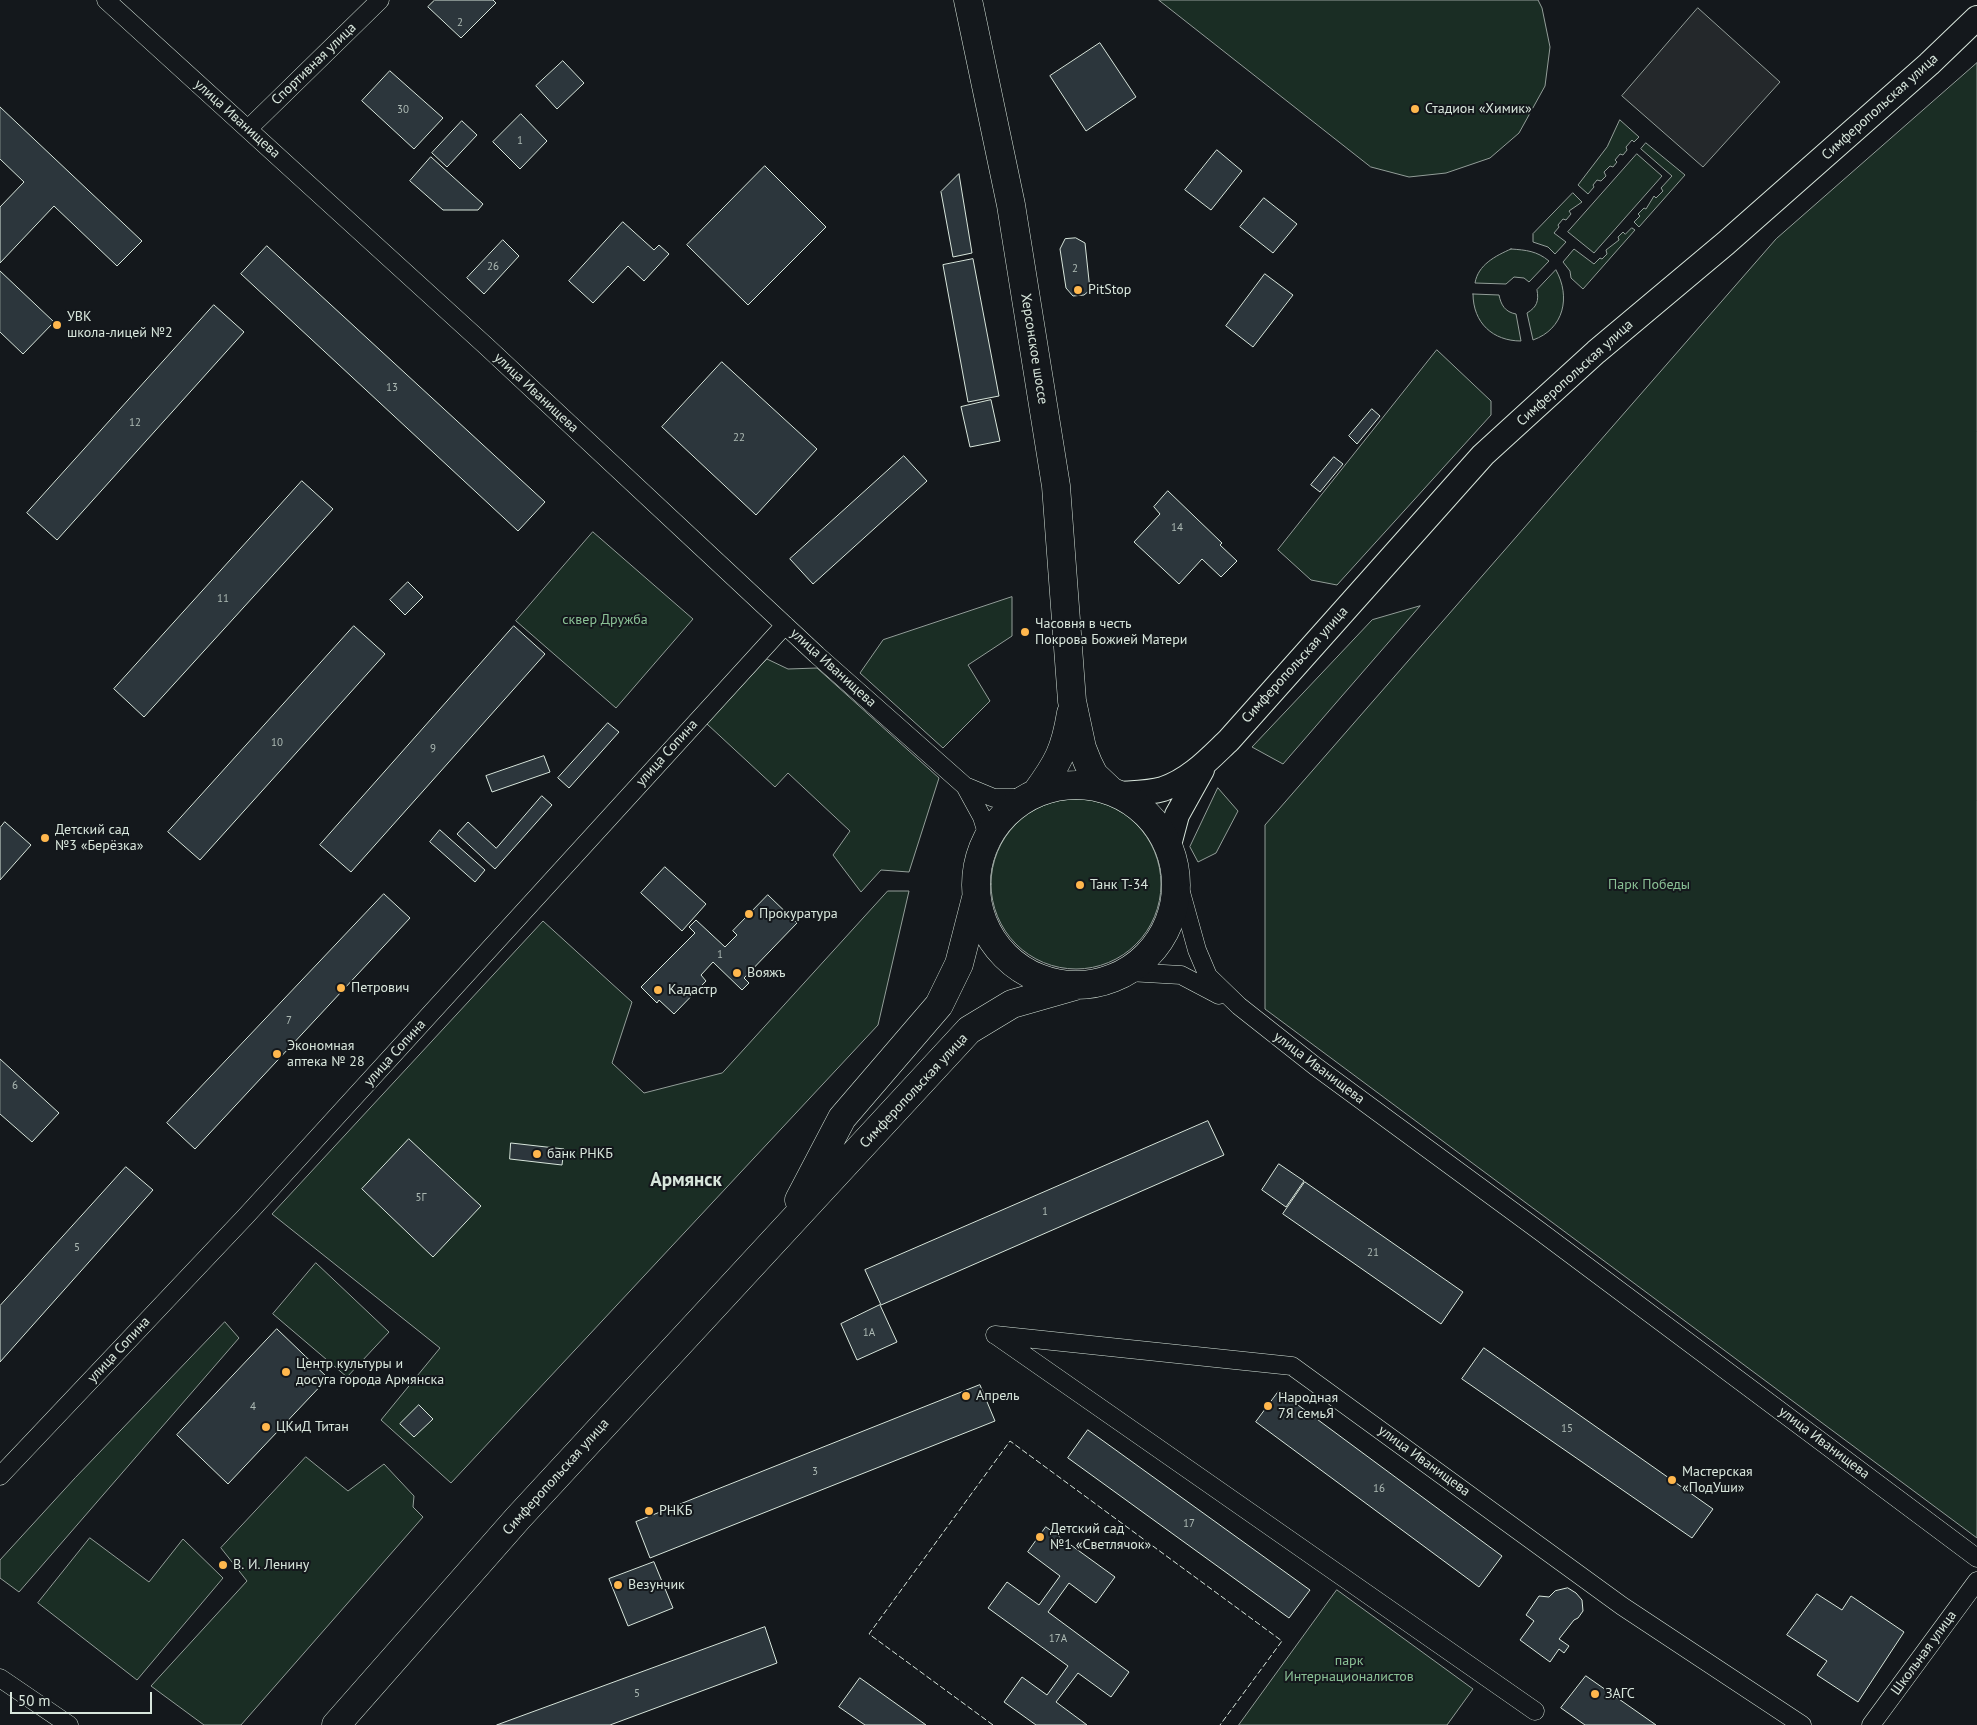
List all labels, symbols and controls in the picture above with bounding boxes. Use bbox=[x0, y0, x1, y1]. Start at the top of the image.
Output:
house number: 2 bbox=[457, 16, 463, 30]
street label: Спортивная улица bbox=[268, 19, 360, 109]
street label: Симферопольская улица bbox=[1818, 50, 1942, 164]
street label: улица Иванищева bbox=[191, 76, 283, 162]
place label: Стадион «Химик» bbox=[1425, 101, 1532, 117]
house number: 30 bbox=[397, 103, 409, 117]
marker: Стадион «Химик» bbox=[1409, 103, 1421, 115]
house number: 1 bbox=[517, 134, 523, 148]
house number: 26 bbox=[487, 260, 499, 274]
house number: 2 bbox=[1072, 262, 1078, 276]
place label: PitStop bbox=[1088, 282, 1131, 298]
marker: PitStop bbox=[1072, 284, 1084, 296]
street label: Херсонское шоссе bbox=[1017, 292, 1051, 406]
place label: УВК школа-лицей №2 bbox=[67, 309, 173, 342]
street label: Симферопольская улица bbox=[1513, 316, 1637, 430]
marker: УВК школа-лицей №2 bbox=[51, 319, 63, 331]
street label: улица Иванищева bbox=[490, 349, 582, 437]
house number: 13 bbox=[386, 381, 398, 395]
house number: 12 bbox=[129, 416, 141, 430]
house number: 22 bbox=[733, 431, 745, 445]
house number: 14 bbox=[1171, 521, 1183, 535]
house number: 11 bbox=[217, 592, 229, 606]
street label: Симферопольская улица bbox=[1238, 603, 1352, 727]
park label: сквер Дружба bbox=[562, 612, 648, 628]
place label: Часовня в честь Покрова Божией Матери bbox=[1035, 616, 1187, 648]
street label: улица Иванищева bbox=[787, 625, 879, 711]
marker: Часовня в честь Покрова Божией Матери bbox=[1019, 626, 1031, 638]
street label: улица Сопина bbox=[633, 716, 701, 790]
house number: 10 bbox=[271, 736, 283, 750]
house number: 9 bbox=[430, 742, 436, 756]
place label: Детский сад №3 «Берёзка» bbox=[55, 822, 143, 854]
marker: Детский сад №3 «Берёзка» bbox=[39, 832, 51, 844]
place label: Танк Т-34 bbox=[1090, 877, 1148, 893]
park label: Парк Победы bbox=[1608, 877, 1690, 893]
marker: Танк Т-34 bbox=[1074, 879, 1086, 891]
place label: Прокуратура bbox=[759, 906, 838, 922]
marker: Прокуратура bbox=[743, 908, 755, 920]
house number: 1 bbox=[717, 948, 723, 962]
place label: Вояжъ bbox=[747, 965, 786, 981]
marker: Вояжъ bbox=[731, 967, 743, 979]
place label: Петрович bbox=[351, 980, 409, 996]
marker: Петрович bbox=[335, 982, 347, 994]
place label: Кадастр bbox=[668, 982, 717, 998]
marker: Кадастр bbox=[652, 984, 664, 996]
house number: 7 bbox=[286, 1014, 292, 1028]
street label: улица Сопина bbox=[361, 1016, 429, 1090]
street label: улица Иванищева bbox=[1270, 1028, 1368, 1108]
street label: Симферопольская улица bbox=[856, 1030, 972, 1152]
place label: Экономная аптека № 28 bbox=[287, 1038, 365, 1070]
marker: Экономная аптека № 28 bbox=[271, 1048, 283, 1060]
house number: 6 bbox=[12, 1079, 18, 1093]
place label: банк РНКБ bbox=[547, 1146, 613, 1162]
marker: банк РНКБ bbox=[531, 1148, 543, 1160]
district label: Армянск bbox=[650, 1170, 722, 1192]
house number: 5Г bbox=[416, 1191, 426, 1205]
house number: 1 bbox=[1042, 1205, 1048, 1219]
house number: 5 bbox=[74, 1241, 80, 1255]
house number: 21 bbox=[1367, 1246, 1379, 1260]
street label: улица Сопина bbox=[84, 1314, 154, 1386]
house number: 1А bbox=[863, 1326, 875, 1340]
place label: Центр культуры и досуга города Армянска bbox=[296, 1356, 444, 1388]
marker: Центр культуры и досуга города Армянска bbox=[280, 1366, 292, 1378]
place label: Апрель bbox=[976, 1388, 1020, 1404]
marker: Апрель bbox=[960, 1390, 972, 1402]
place label: Народная 7Я семьЯ bbox=[1278, 1390, 1338, 1422]
house number: 4 bbox=[250, 1400, 256, 1414]
marker: Народная 7Я семьЯ bbox=[1262, 1400, 1274, 1412]
street label: улица Иванищева bbox=[1775, 1403, 1873, 1483]
street label: Симферопольская улица bbox=[499, 1415, 613, 1539]
place label: ЦКиД Титан bbox=[276, 1419, 349, 1435]
marker: ЦКиД Титан bbox=[260, 1421, 272, 1433]
street label: улица Иванищева bbox=[1375, 1422, 1473, 1500]
house number: 15 bbox=[1561, 1422, 1573, 1436]
place label: Мастерская «ПодУши» bbox=[1682, 1464, 1753, 1496]
house number: 3 bbox=[812, 1465, 818, 1479]
marker: Мастерская «ПодУши» bbox=[1666, 1474, 1678, 1486]
house number: 16 bbox=[1373, 1482, 1385, 1496]
place label: РНКБ bbox=[659, 1503, 692, 1519]
marker: РНКБ bbox=[643, 1505, 655, 1517]
house number: 17 bbox=[1183, 1517, 1195, 1531]
place label: Детский сад №1 «Светлячок» bbox=[1050, 1521, 1151, 1554]
marker: Детский сад №1 «Светлячок» bbox=[1034, 1531, 1046, 1543]
place label: В. И. Ленину bbox=[233, 1557, 309, 1573]
marker: В. И. Ленину bbox=[217, 1559, 229, 1571]
place label: Везунчик bbox=[628, 1577, 685, 1593]
marker: Везунчик bbox=[612, 1579, 624, 1591]
street label: Школьная улица bbox=[1888, 1607, 1960, 1699]
house number: 17А bbox=[1049, 1632, 1067, 1646]
park label: парк Интернационалистов bbox=[1284, 1653, 1414, 1685]
scale bar bbox=[12, 1682, 155, 1714]
place label: ЗАГС bbox=[1605, 1686, 1635, 1702]
house number: 5 bbox=[634, 1687, 640, 1701]
marker: ЗАГС bbox=[1589, 1688, 1601, 1700]
text: 50 m bbox=[18, 1691, 51, 1710]

